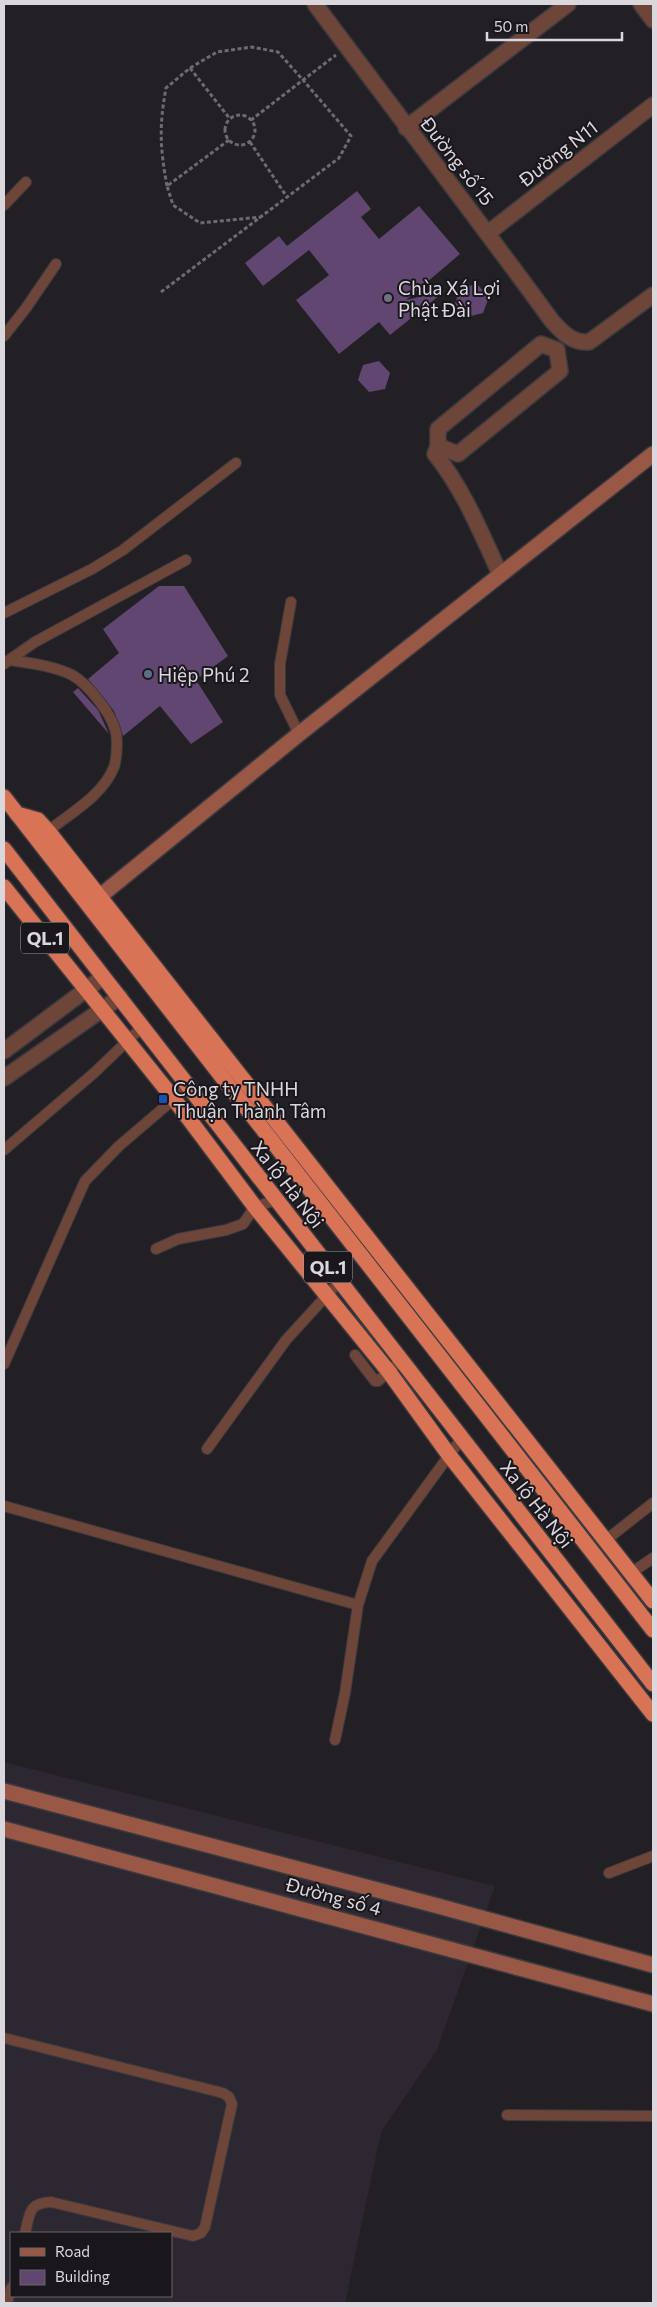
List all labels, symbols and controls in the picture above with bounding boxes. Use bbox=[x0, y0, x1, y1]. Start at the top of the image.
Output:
scale bar bbox=[487, 10, 622, 42]
text: 50 m bbox=[494, 17, 528, 35]
street label: Đường số 15 bbox=[416, 112, 500, 210]
street label: Đường N11 bbox=[513, 115, 602, 191]
place label: Chùa Xá Lợi Phật Đài bbox=[398, 276, 500, 321]
marker: Chùa Xá Lợi Phật Đài bbox=[382, 292, 394, 304]
place label: Hiệp Phú 2 bbox=[158, 663, 250, 686]
marker: Hiệp Phú 2 bbox=[142, 668, 154, 680]
road number: QL.1 bbox=[21, 922, 69, 954]
place label: Công ty TNHH Thuận Thành Tâm bbox=[173, 1077, 326, 1122]
marker: Công ty TNHH Thuận Thành Tâm bbox=[157, 1093, 169, 1105]
street label: Xa lộ Hà Nội bbox=[247, 1136, 329, 1232]
road number: QL.1 bbox=[304, 1252, 352, 1282]
street label: Xa lộ Hà Nội bbox=[496, 1456, 578, 1552]
street label: Đường số 4 bbox=[283, 1872, 384, 1920]
legend bbox=[10, 2232, 172, 2297]
text: Road bbox=[55, 2242, 90, 2260]
text: Building bbox=[55, 2267, 110, 2285]

